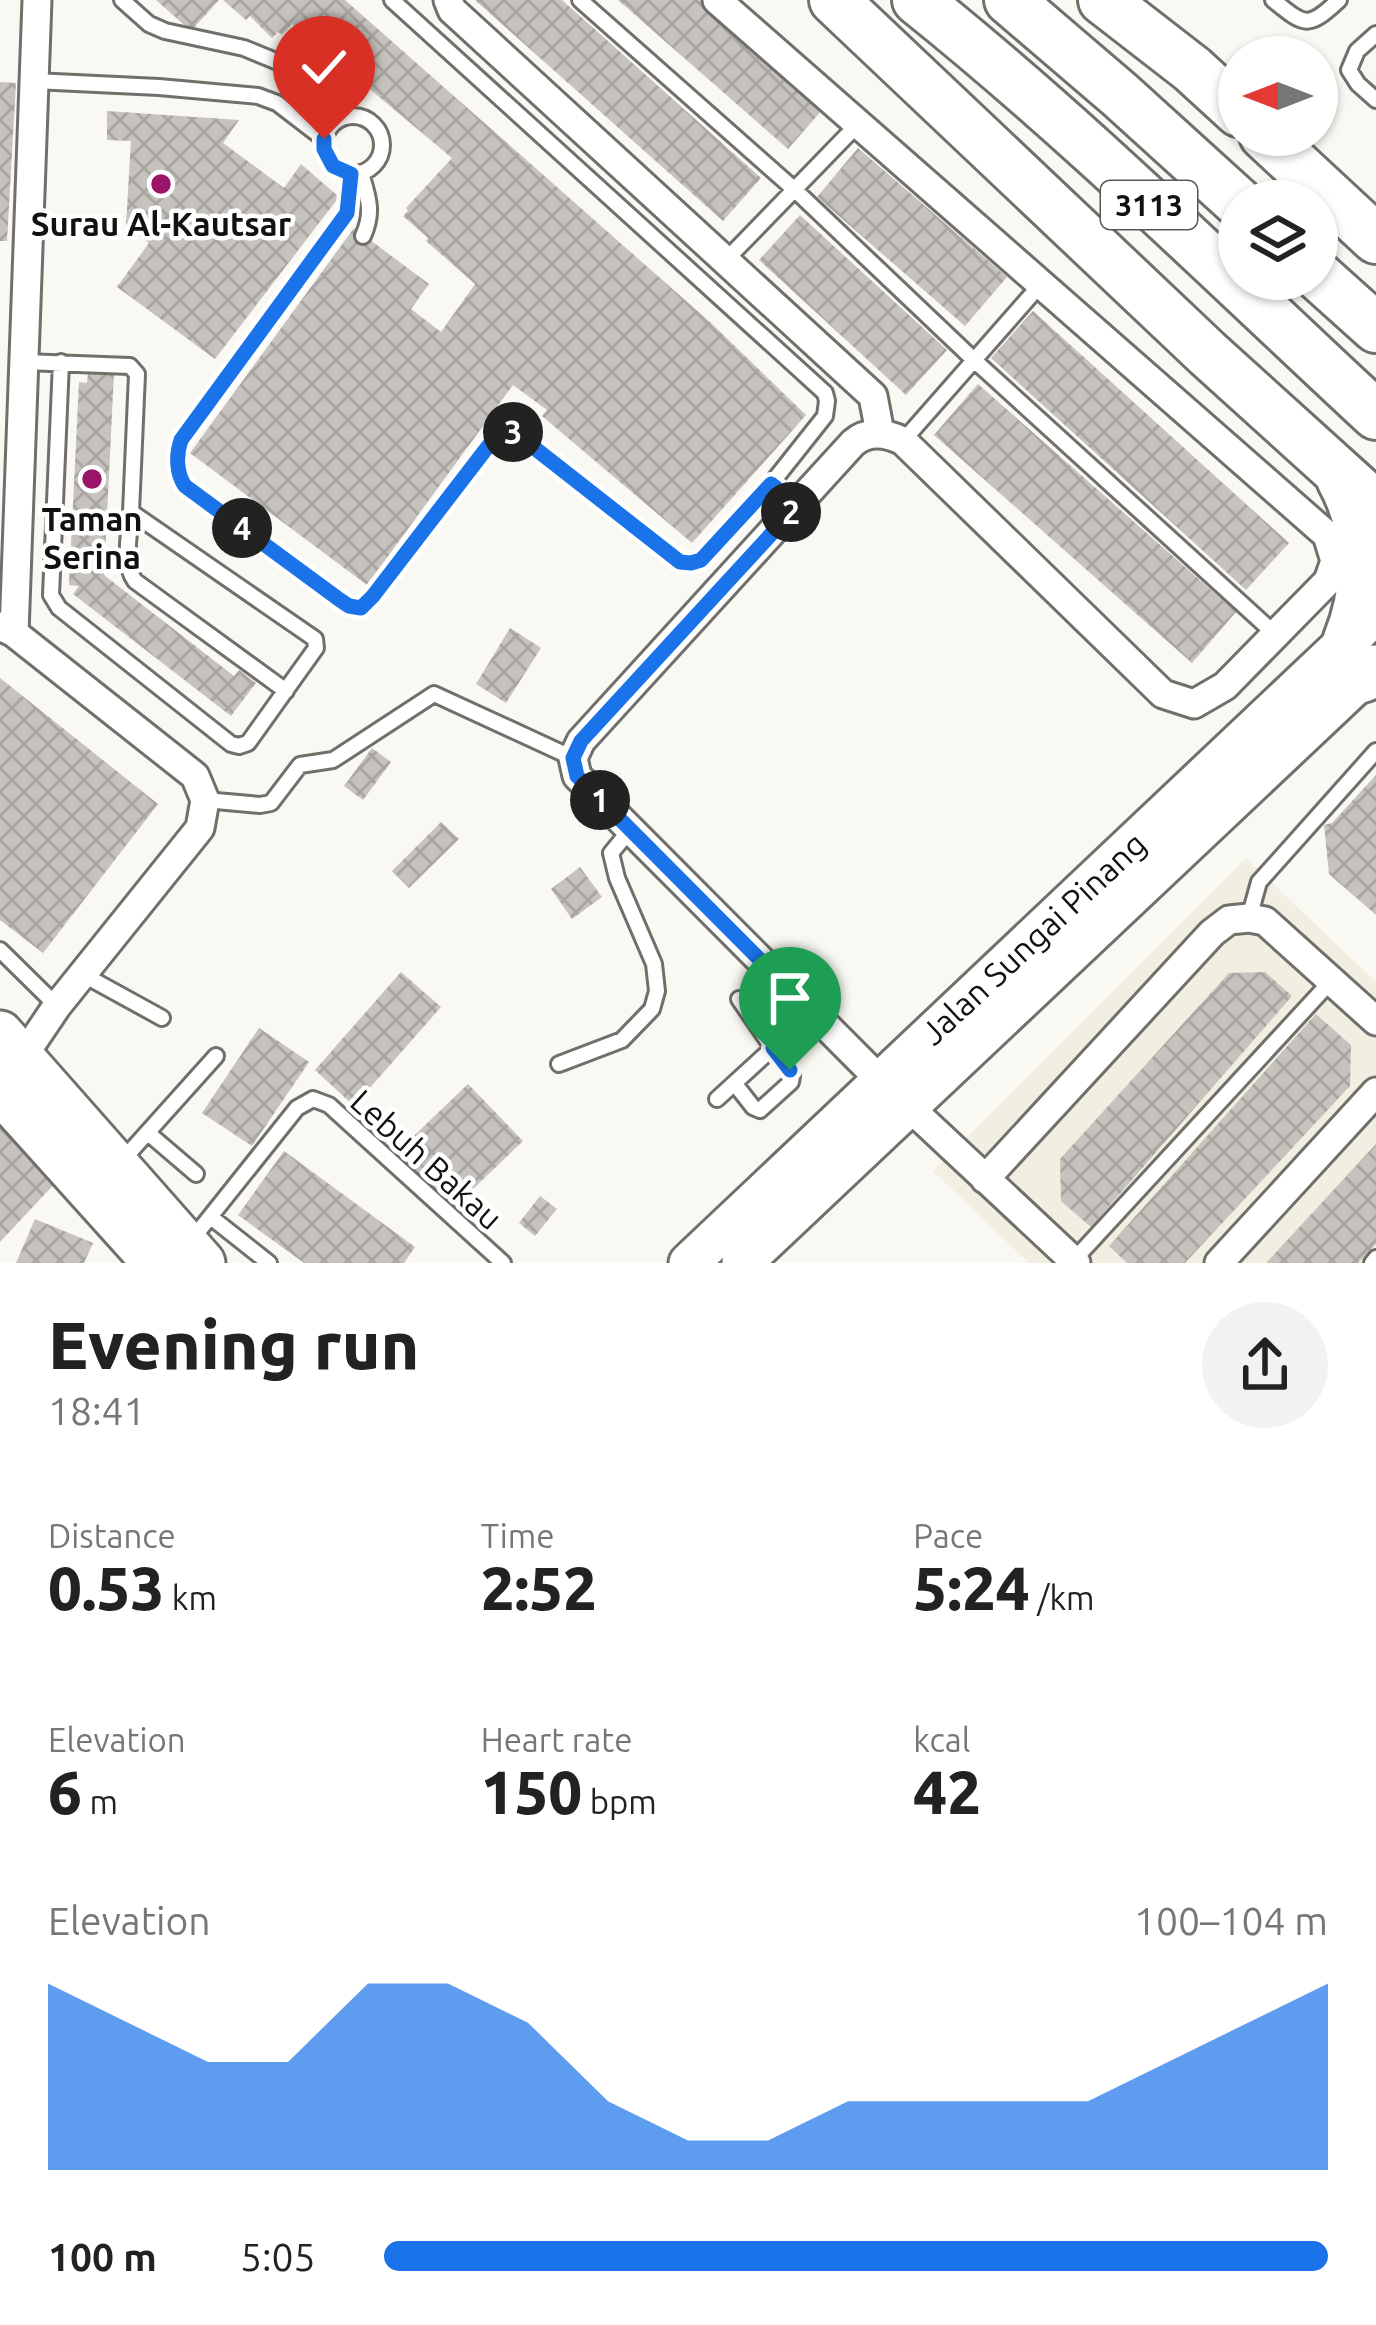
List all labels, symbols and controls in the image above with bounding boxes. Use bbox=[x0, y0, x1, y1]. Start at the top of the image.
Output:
pin bbox=[273, 16, 375, 139]
icon: check bbox=[291, 34, 357, 100]
north arrow bbox=[1218, 36, 1338, 156]
map controls bbox=[1218, 36, 1338, 300]
marker: Surau Al-Kautsar bbox=[148, 171, 174, 197]
button: layers bbox=[1218, 180, 1338, 300]
road number: 3113 bbox=[1101, 181, 1197, 229]
place label: Surau Al-Kautsar bbox=[31, 205, 292, 242]
pin: 3 bbox=[483, 402, 543, 462]
text: 3 bbox=[504, 413, 522, 450]
marker: Taman Serina bbox=[79, 466, 105, 492]
pin: 2 bbox=[761, 482, 821, 542]
text: 2 bbox=[782, 493, 800, 530]
pin: 4 bbox=[212, 498, 272, 558]
place label: Taman Serina bbox=[41, 500, 143, 575]
text: 4 bbox=[233, 509, 251, 546]
pin: 1 bbox=[570, 770, 630, 830]
text: 1 bbox=[591, 781, 609, 818]
street label: Jalan Sungai Pinang bbox=[913, 825, 1153, 1051]
pin bbox=[739, 947, 841, 1070]
icon: arrive bbox=[757, 965, 823, 1031]
street label: Lebuh Bakau bbox=[344, 1082, 510, 1236]
button: share bbox=[1202, 1302, 1328, 1428]
text: Evening run bbox=[48, 1307, 419, 1381]
text: 18:41 bbox=[48, 1389, 146, 1432]
text: Distance bbox=[48, 1517, 176, 1554]
text: Time bbox=[481, 1517, 554, 1554]
text: Pace bbox=[913, 1517, 983, 1554]
text: 0.53 bbox=[48, 1554, 164, 1621]
text: 2:52 bbox=[481, 1554, 597, 1621]
text: 5:24 bbox=[913, 1554, 1030, 1621]
text: km bbox=[164, 1579, 217, 1616]
text: /km bbox=[1030, 1579, 1095, 1616]
text: Elevation bbox=[48, 1721, 186, 1758]
text: Heart rate bbox=[481, 1721, 632, 1758]
text: kcal bbox=[913, 1721, 970, 1758]
text: 6 bbox=[48, 1758, 82, 1825]
text: 150 bbox=[481, 1758, 582, 1825]
text: 42 bbox=[913, 1758, 981, 1825]
text: m bbox=[82, 1783, 118, 1820]
text: bpm bbox=[582, 1783, 657, 1820]
text: Elevation bbox=[48, 1899, 211, 1942]
text: 100–104 m bbox=[1134, 1899, 1328, 1942]
text: 100 m bbox=[48, 2235, 157, 2278]
text: 5:05 bbox=[240, 2235, 316, 2278]

